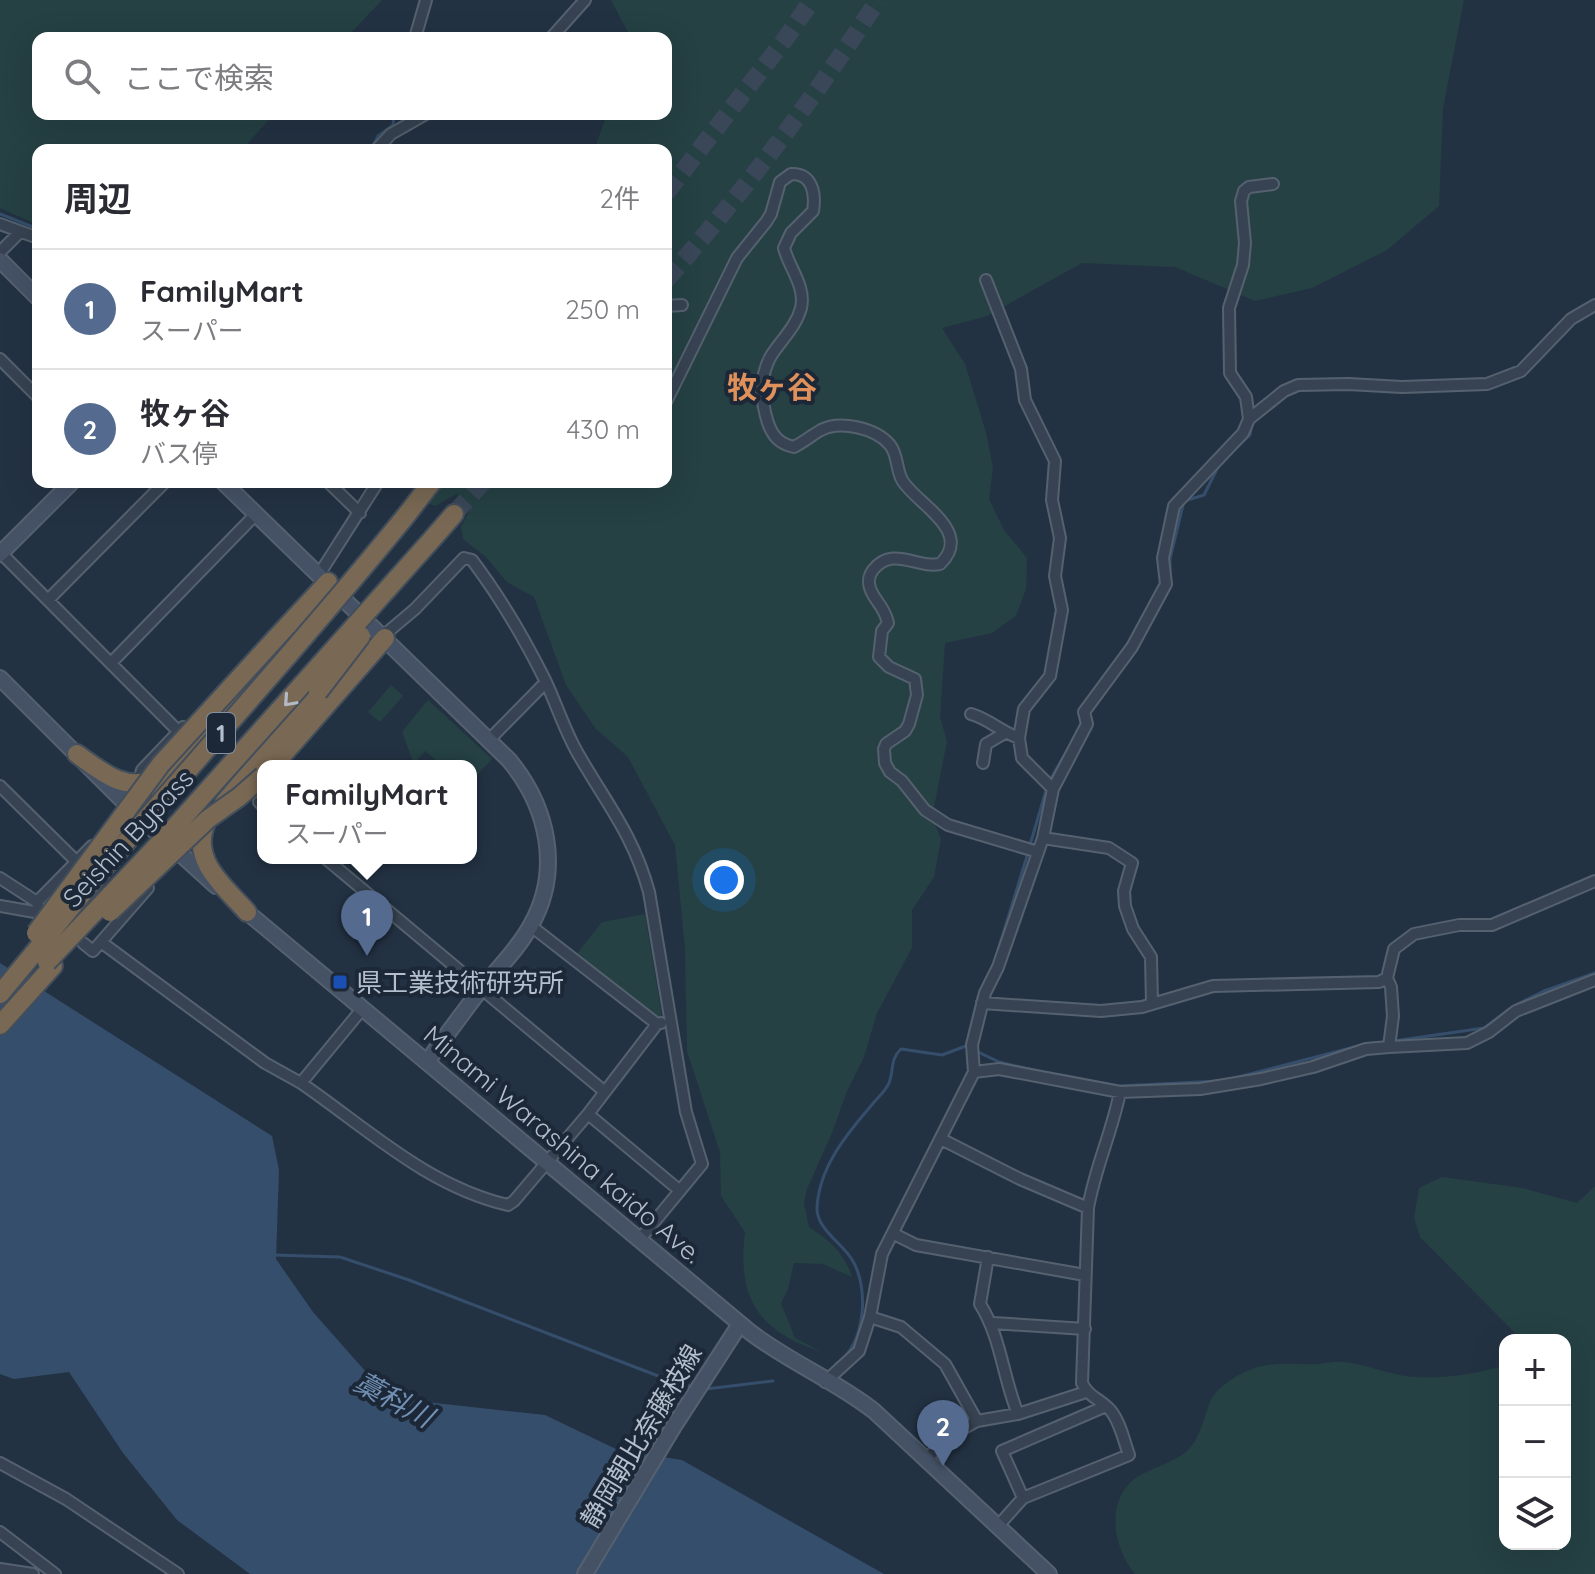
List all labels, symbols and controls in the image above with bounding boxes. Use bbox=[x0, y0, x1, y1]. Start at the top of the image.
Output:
search box bbox=[32, 32, 672, 120]
icon: search bbox=[60, 54, 104, 98]
text: ここで検索 bbox=[124, 59, 274, 97]
text: 周辺 bbox=[64, 177, 132, 220]
text: 2件 bbox=[600, 182, 640, 215]
text: FamilyMart bbox=[140, 272, 304, 310]
text: 1 bbox=[85, 293, 95, 326]
text: 250 m bbox=[565, 293, 640, 326]
text: スーパー bbox=[140, 314, 244, 347]
district label: 牧ヶ谷 bbox=[727, 368, 817, 406]
text: 牧ヶ谷 bbox=[140, 394, 230, 432]
text: 2 bbox=[83, 413, 97, 446]
text: 430 m bbox=[566, 413, 640, 446]
text: バス停 bbox=[140, 437, 218, 470]
one-way arrow bbox=[285, 691, 299, 706]
road number: 1 bbox=[207, 713, 235, 753]
popup bbox=[257, 760, 477, 864]
street label: Seishin Bypass bbox=[56, 762, 200, 914]
text: FamilyMart bbox=[285, 775, 449, 813]
text: スーパー bbox=[285, 817, 389, 850]
your location bbox=[704, 860, 744, 900]
pin: 1 bbox=[341, 890, 393, 956]
place label: 県工業技術研究所 bbox=[356, 966, 564, 999]
marker: 県工業技術研究所 bbox=[331, 973, 349, 991]
street label: Minami Warashina kaido Ave. bbox=[417, 1018, 709, 1270]
map controls bbox=[1499, 1334, 1571, 1550]
button: + bbox=[1499, 1334, 1571, 1406]
street label: 静岡朝比奈藤枝線 bbox=[573, 1338, 709, 1534]
water label: 藁科川 bbox=[349, 1364, 442, 1436]
pin: 2 bbox=[917, 1400, 969, 1466]
button: − bbox=[1499, 1406, 1571, 1478]
button: layers bbox=[1499, 1478, 1571, 1550]

